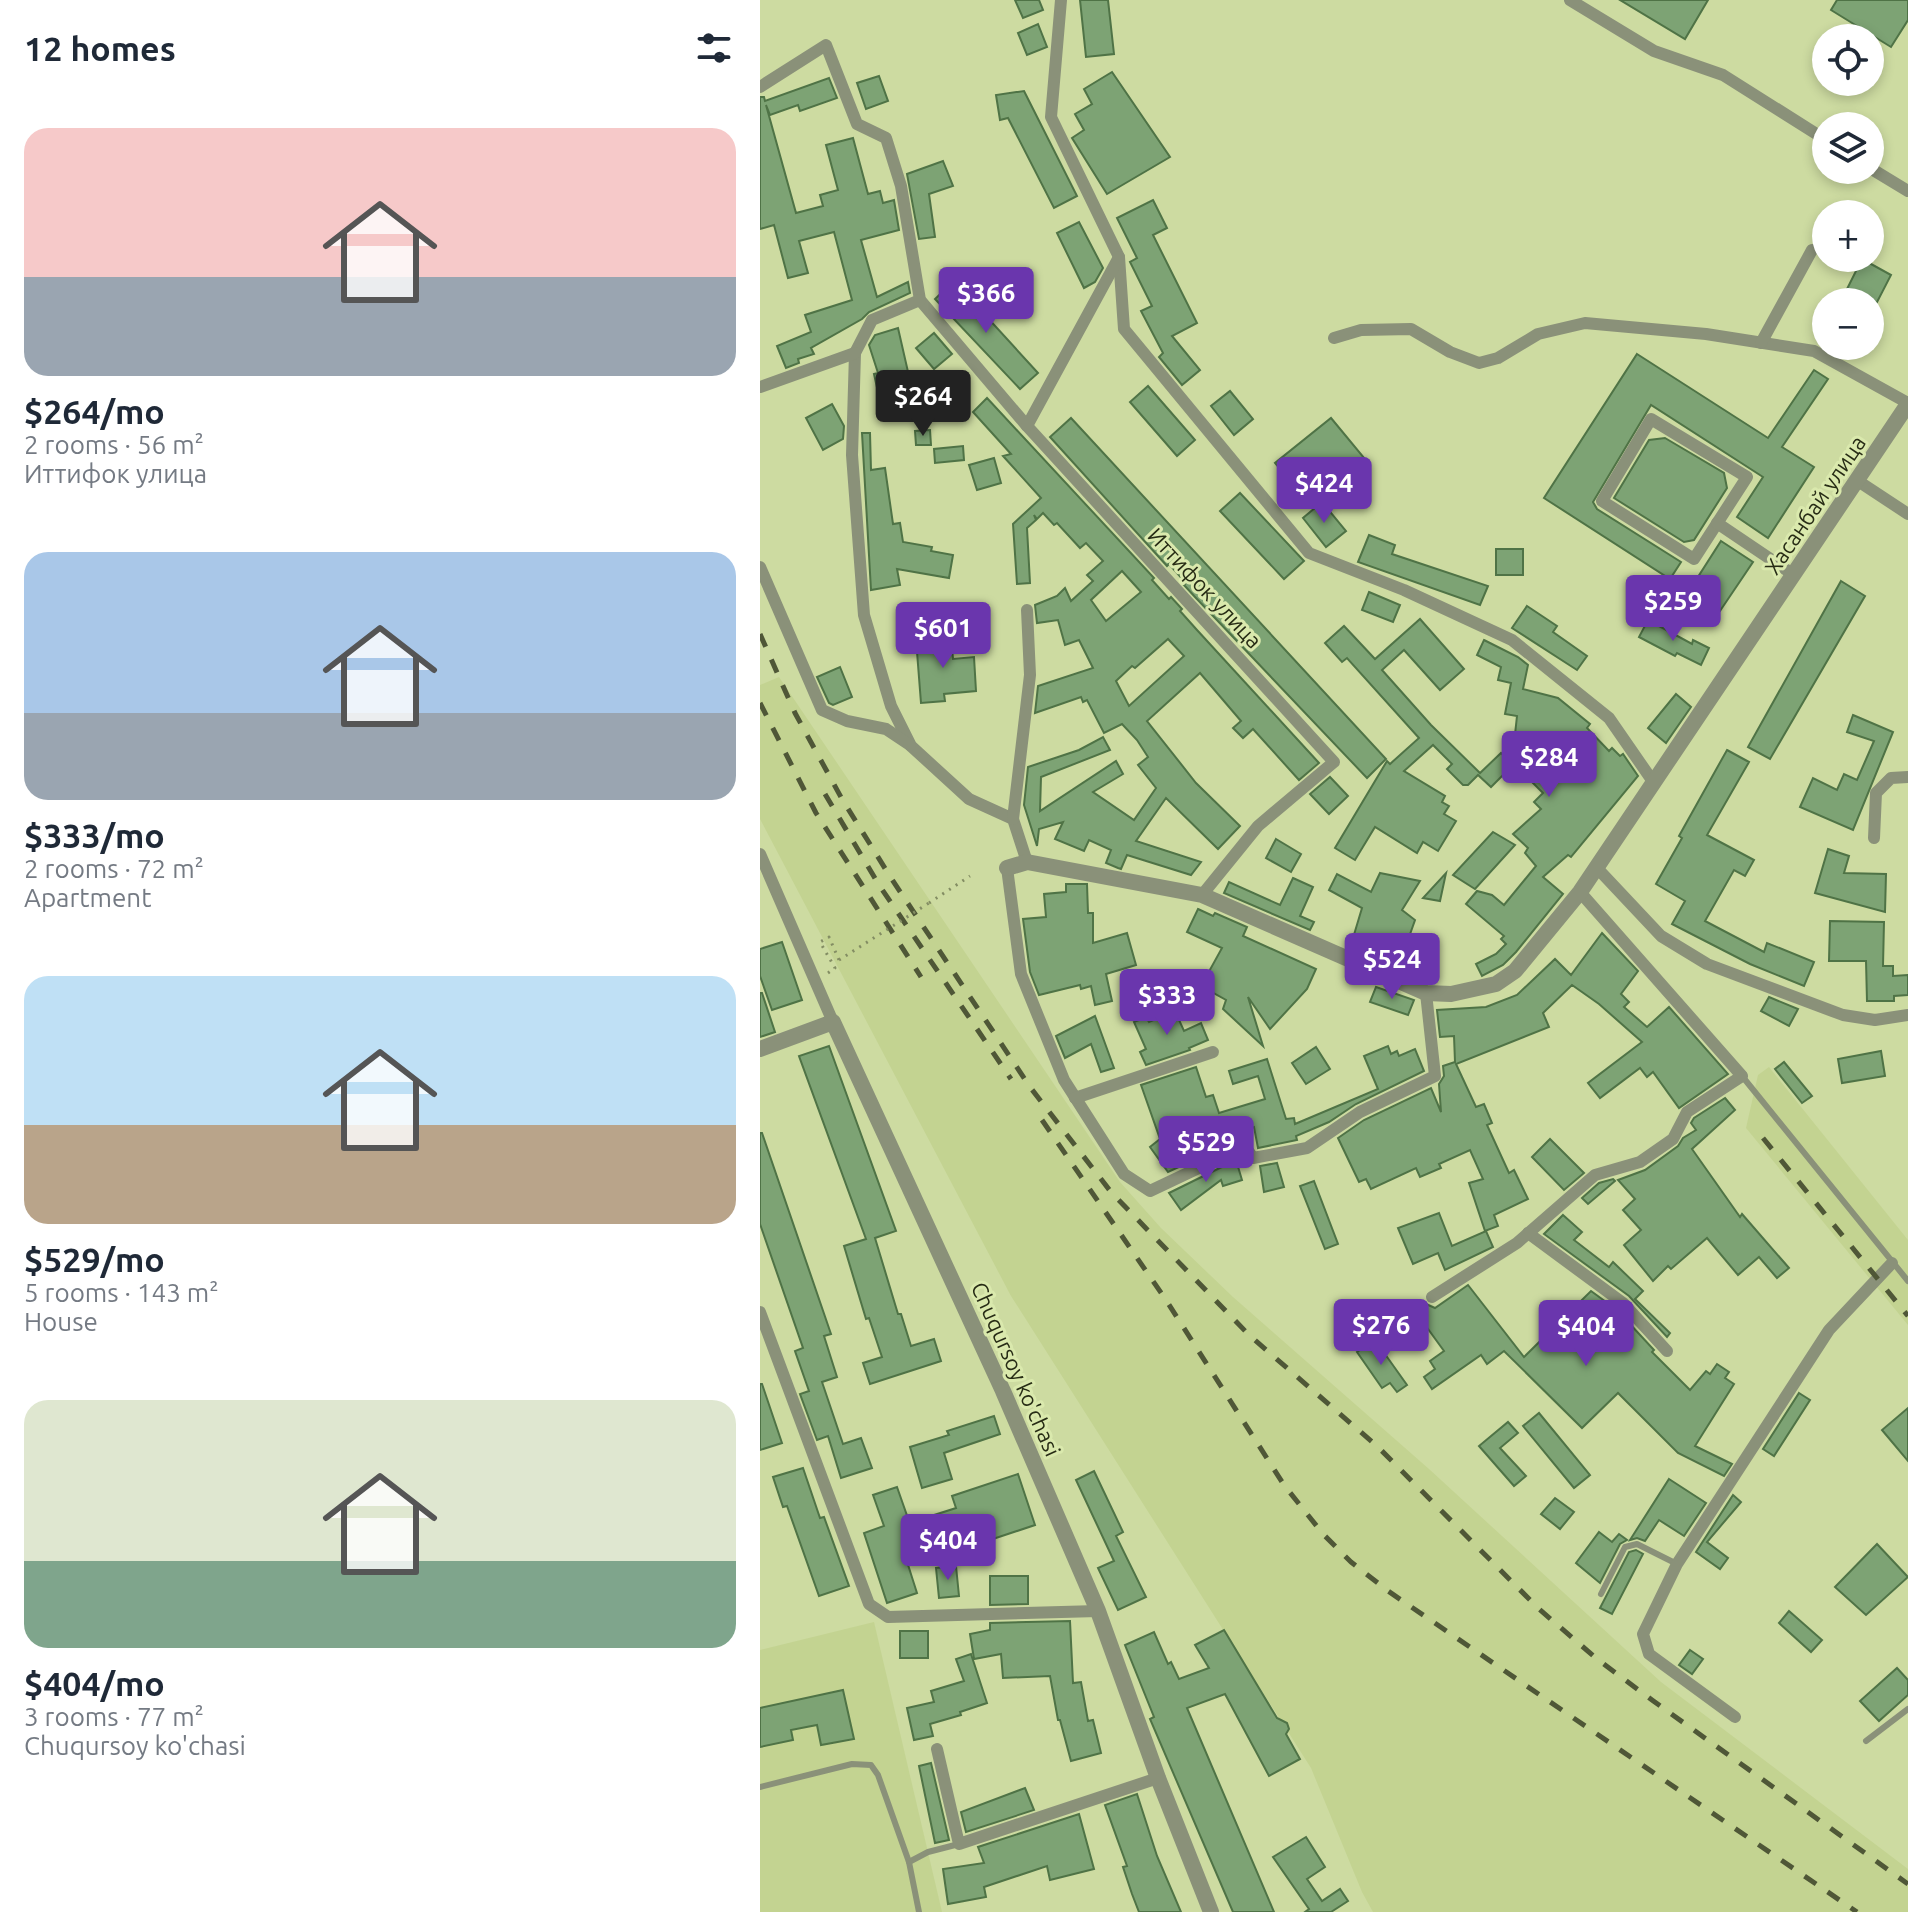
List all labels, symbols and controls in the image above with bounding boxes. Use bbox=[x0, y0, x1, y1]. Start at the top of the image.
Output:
map controls bbox=[1812, 24, 1884, 360]
button: locate bbox=[1812, 24, 1884, 96]
icon: filters bbox=[692, 26, 736, 70]
text: 12 homes bbox=[24, 29, 176, 67]
button: layers bbox=[1812, 112, 1884, 184]
icon: home bbox=[308, 180, 452, 324]
button: + bbox=[1812, 200, 1884, 272]
pin: $366 bbox=[939, 267, 1033, 335]
text: $366 bbox=[957, 278, 1015, 307]
button: − bbox=[1812, 288, 1884, 360]
pin: $264 bbox=[876, 370, 970, 438]
text: $264 bbox=[894, 381, 952, 410]
text: $264/mo bbox=[24, 392, 165, 430]
text: 2 rooms · 56 m² bbox=[24, 430, 204, 459]
street label: Хасанбай улица bbox=[1759, 431, 1870, 579]
pin: $424 bbox=[1277, 457, 1371, 525]
text: Иттифок улица bbox=[24, 459, 207, 488]
text: $424 bbox=[1295, 468, 1353, 497]
street label: Иттифок улица bbox=[1143, 522, 1267, 653]
pin: $259 bbox=[1626, 575, 1720, 643]
text: $259 bbox=[1644, 586, 1702, 615]
pin: $601 bbox=[896, 602, 990, 670]
icon: home bbox=[308, 604, 452, 748]
text: $601 bbox=[914, 613, 972, 642]
pin: $284 bbox=[1502, 731, 1596, 799]
text: $284 bbox=[1520, 742, 1578, 771]
text: $333/mo bbox=[24, 816, 165, 854]
text: 2 rooms · 72 m² bbox=[24, 854, 204, 883]
text: Apartment bbox=[24, 883, 151, 912]
pin: $524 bbox=[1345, 933, 1439, 1001]
text: $524 bbox=[1363, 944, 1421, 973]
pin: $333 bbox=[1120, 969, 1214, 1037]
text: $333 bbox=[1138, 980, 1196, 1009]
icon: home bbox=[308, 1028, 452, 1172]
pin: $529 bbox=[1159, 1116, 1253, 1184]
text: $529 bbox=[1177, 1127, 1235, 1156]
text: $529/mo bbox=[24, 1240, 165, 1278]
text: 5 rooms · 143 m² bbox=[24, 1278, 219, 1307]
street label: Chuqursoy ko'chasi bbox=[967, 1278, 1066, 1460]
pin: $276 bbox=[1334, 1299, 1428, 1367]
pin: $404 bbox=[1539, 1300, 1633, 1368]
text: House bbox=[24, 1307, 98, 1336]
text: $276 bbox=[1352, 1310, 1410, 1339]
text: $404 bbox=[1557, 1311, 1615, 1340]
icon: home bbox=[308, 1452, 452, 1596]
pin: $404 bbox=[901, 1514, 995, 1582]
text: $404 bbox=[919, 1525, 977, 1554]
text: $404/mo bbox=[24, 1664, 165, 1702]
text: 3 rooms · 77 m² bbox=[24, 1702, 204, 1731]
text: Chuqursoy ko'chasi bbox=[24, 1731, 246, 1760]

